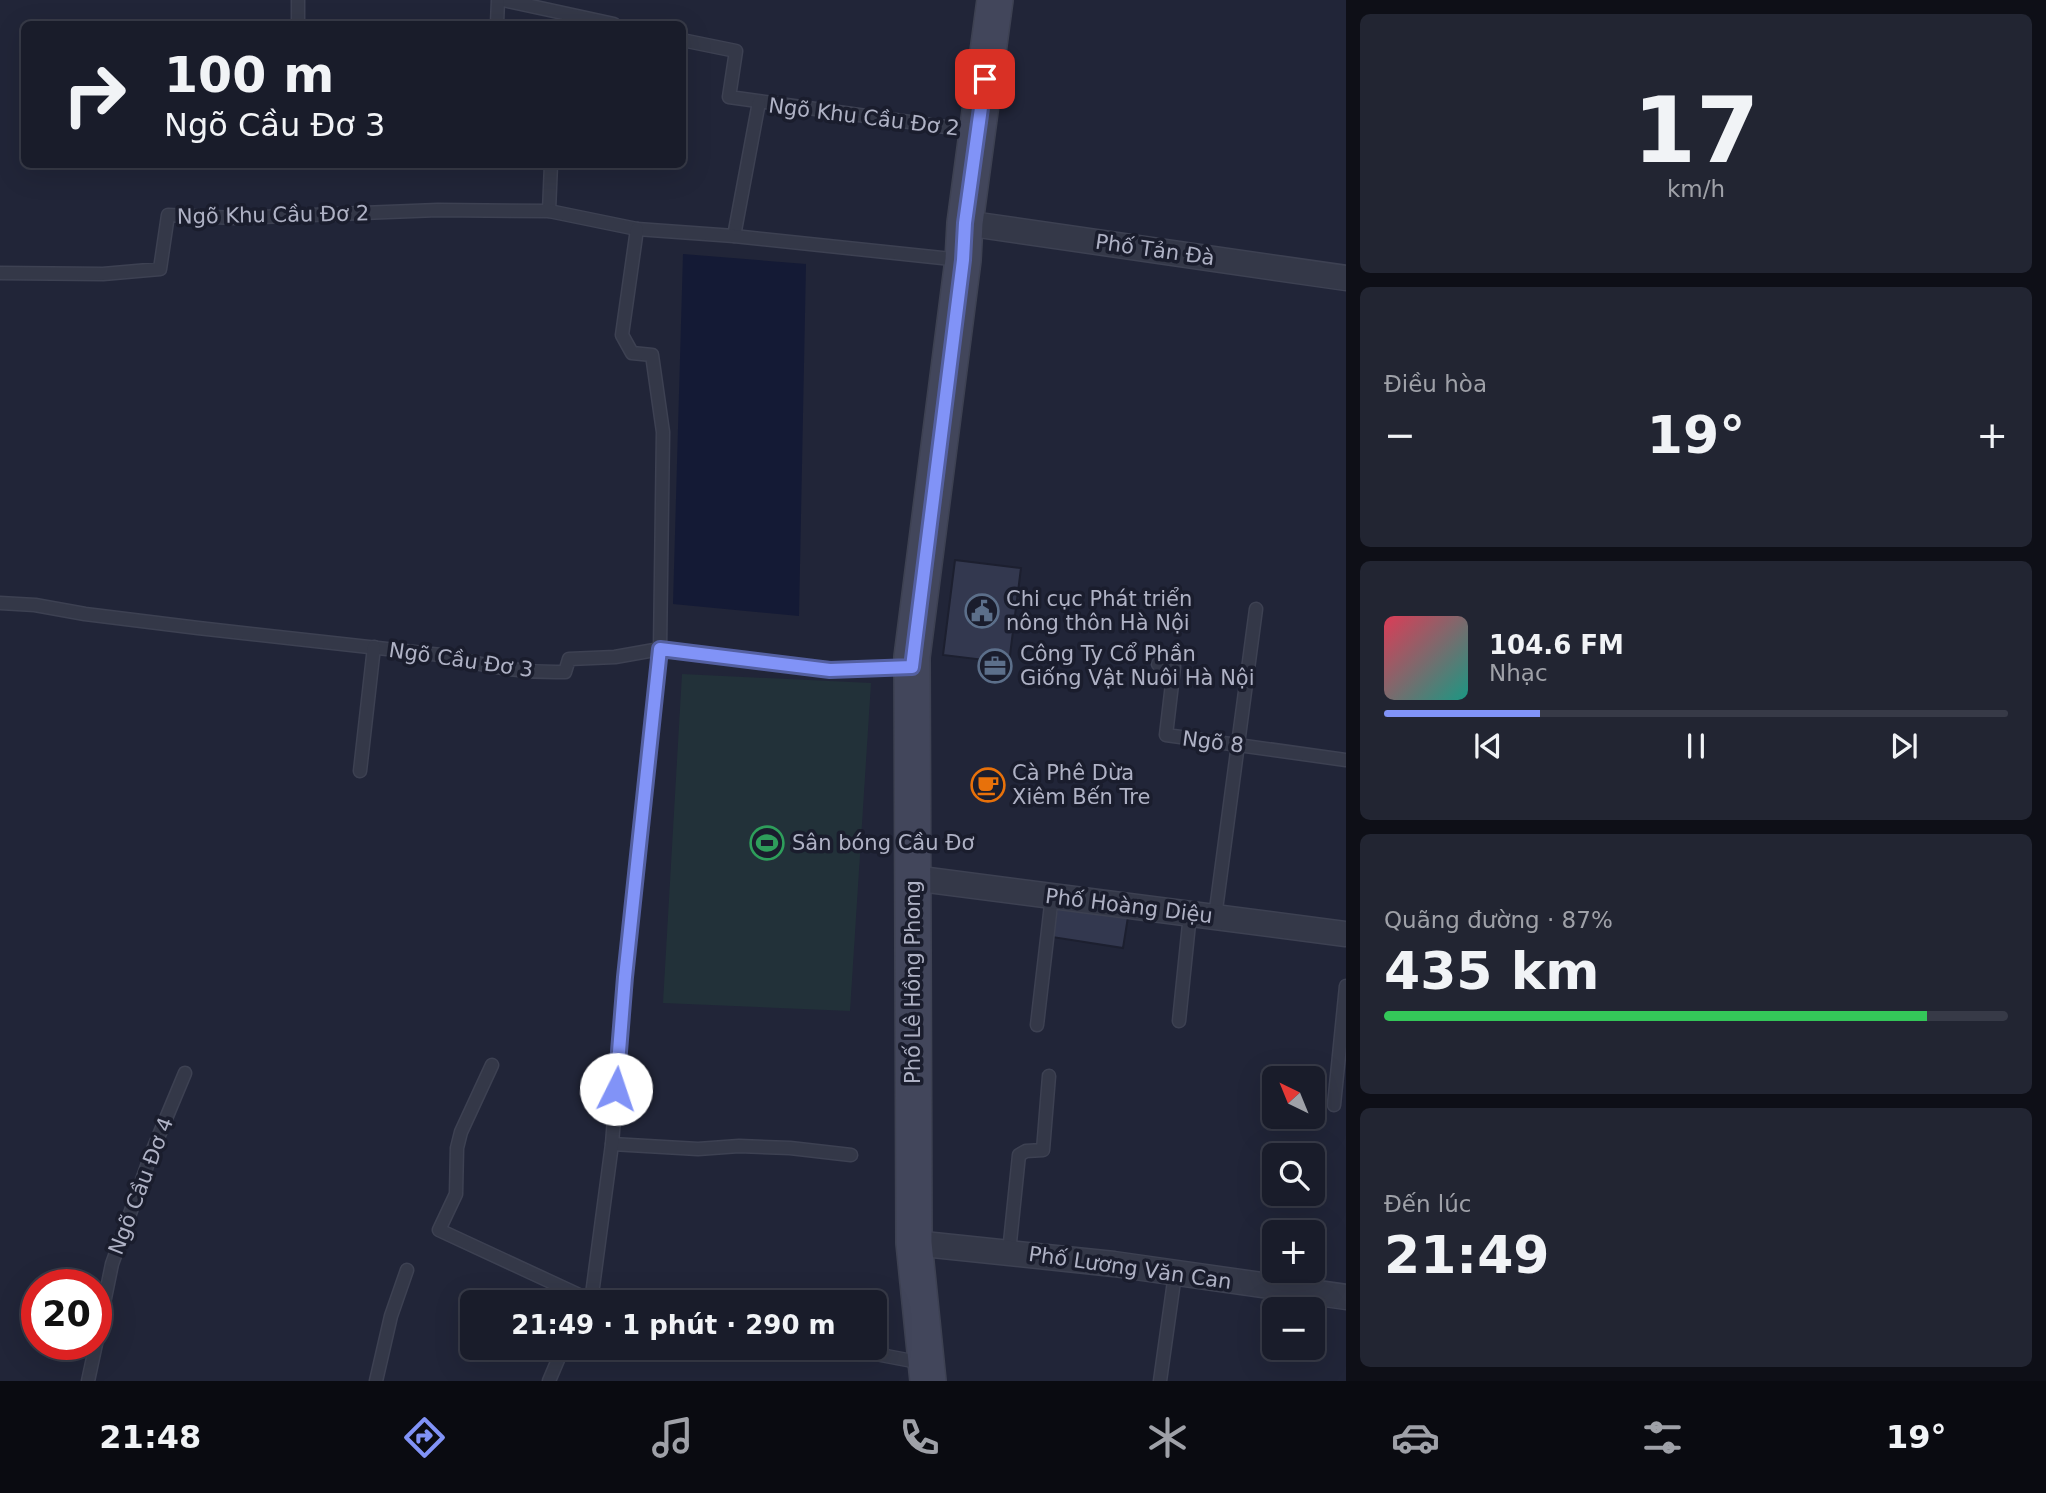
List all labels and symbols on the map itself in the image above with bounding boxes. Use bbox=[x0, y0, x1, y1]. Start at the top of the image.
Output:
pin bbox=[955, 49, 1015, 109]
street label: Ngõ Khu Cầu Đơ 2 bbox=[767, 93, 961, 141]
street label: Ngõ Khu Cầu Đơ 2 bbox=[177, 201, 369, 229]
street label: Phố Tản Đà bbox=[1094, 230, 1216, 270]
place label: Chi cục Phát triển nông thôn Hà Nội bbox=[1006, 587, 1192, 635]
public building icon: Chi cục Phát triển nông thôn Hà Nội bbox=[963, 592, 1001, 630]
street label: Ngõ Cầu Đơ 3 bbox=[387, 638, 535, 682]
place label: Công Ty Cổ Phần Giống Vật Nuôi Hà Nội bbox=[1020, 642, 1255, 690]
office icon: Công Ty Cổ Phần Giống Vật Nuôi Hà Nội bbox=[976, 647, 1014, 685]
street label: Ngõ 8 bbox=[1181, 726, 1245, 758]
place label: Cà Phê Dừa Xiêm Bến Tre bbox=[1012, 761, 1150, 809]
cafe icon: Cà Phê Dừa Xiêm Bến Tre bbox=[969, 766, 1007, 804]
sports icon: Sân bóng Cầu Đơ bbox=[748, 824, 786, 862]
place label: Sân bóng Cầu Đơ bbox=[792, 831, 974, 855]
street label: Phố Lê Hồng Phong bbox=[901, 880, 925, 1084]
street label: Phố Hoàng Diệu bbox=[1044, 884, 1214, 928]
position arrow bbox=[579, 1052, 653, 1126]
north arrow bbox=[1262, 1066, 1325, 1129]
street label: Ngõ Cầu Đơ 4 bbox=[104, 1114, 178, 1258]
street label: Phố Lương Văn Can bbox=[1027, 1242, 1233, 1294]
speed limit sign: 20 bbox=[21, 1269, 112, 1360]

